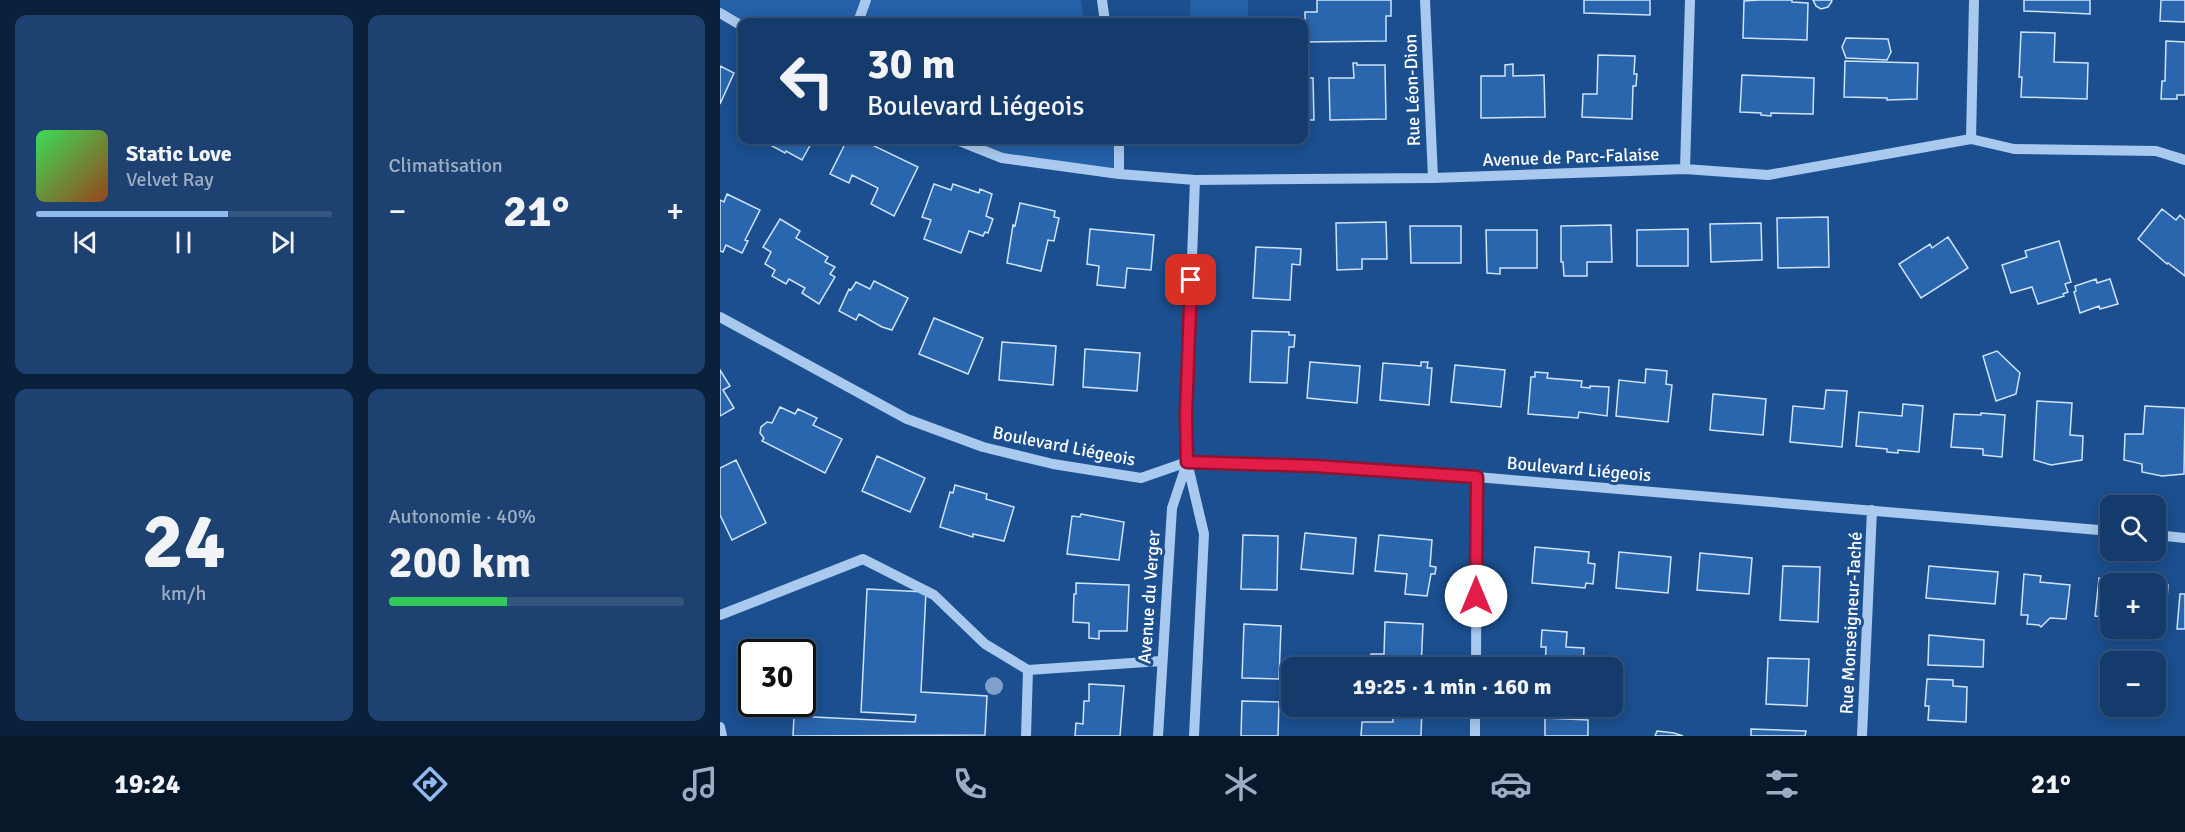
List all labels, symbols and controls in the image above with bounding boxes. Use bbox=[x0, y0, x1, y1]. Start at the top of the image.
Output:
street label: Rue Léon-Dion bbox=[1399, 33, 1425, 147]
text: 30 m bbox=[867, 39, 956, 90]
icon: left bbox=[768, 42, 846, 120]
text: Boulevard Liégeois bbox=[867, 90, 1084, 123]
text: Static Love bbox=[126, 140, 232, 167]
street label: Avenue de Parc-Falaise bbox=[1482, 143, 1660, 171]
text: Climatisation bbox=[389, 153, 503, 178]
text: Velvet Ray bbox=[126, 167, 214, 192]
text: 21° bbox=[503, 184, 570, 239]
text: − bbox=[389, 191, 406, 232]
text: + bbox=[666, 191, 684, 232]
icon: previous bbox=[69, 226, 102, 259]
icon: pause bbox=[167, 226, 200, 259]
icon: next bbox=[266, 226, 299, 259]
pin bbox=[1165, 254, 1216, 305]
icon: arrive bbox=[1174, 263, 1207, 296]
street label: Boulevard Liégeois bbox=[991, 421, 1137, 471]
street label: Boulevard Liégeois bbox=[1506, 452, 1652, 486]
text: 24 bbox=[142, 494, 226, 590]
map controls bbox=[2100, 495, 2166, 717]
button: search bbox=[2100, 495, 2166, 561]
text: Autonomie · 40% bbox=[389, 504, 536, 529]
street label: Avenue du Verger bbox=[1133, 529, 1165, 664]
street label: Rue Monseigneur-Taché bbox=[1835, 531, 1867, 715]
text: 200 km bbox=[389, 535, 531, 590]
position arrow bbox=[1444, 564, 1508, 628]
button: + bbox=[2100, 573, 2166, 639]
text: km/h bbox=[161, 581, 206, 606]
speed limit sign: 30 bbox=[738, 639, 816, 717]
button: − bbox=[2100, 651, 2166, 717]
text: 19:25 · 1 min · 160 m bbox=[1352, 673, 1552, 700]
icon: directions bbox=[409, 763, 451, 805]
icon: music bbox=[679, 763, 721, 805]
icon: phone bbox=[949, 763, 991, 805]
icon: climate bbox=[1220, 763, 1262, 805]
icon: car bbox=[1490, 763, 1532, 805]
icon: filters bbox=[1761, 763, 1803, 805]
text: 19:24 bbox=[114, 768, 180, 801]
text: 21° bbox=[2031, 768, 2071, 801]

